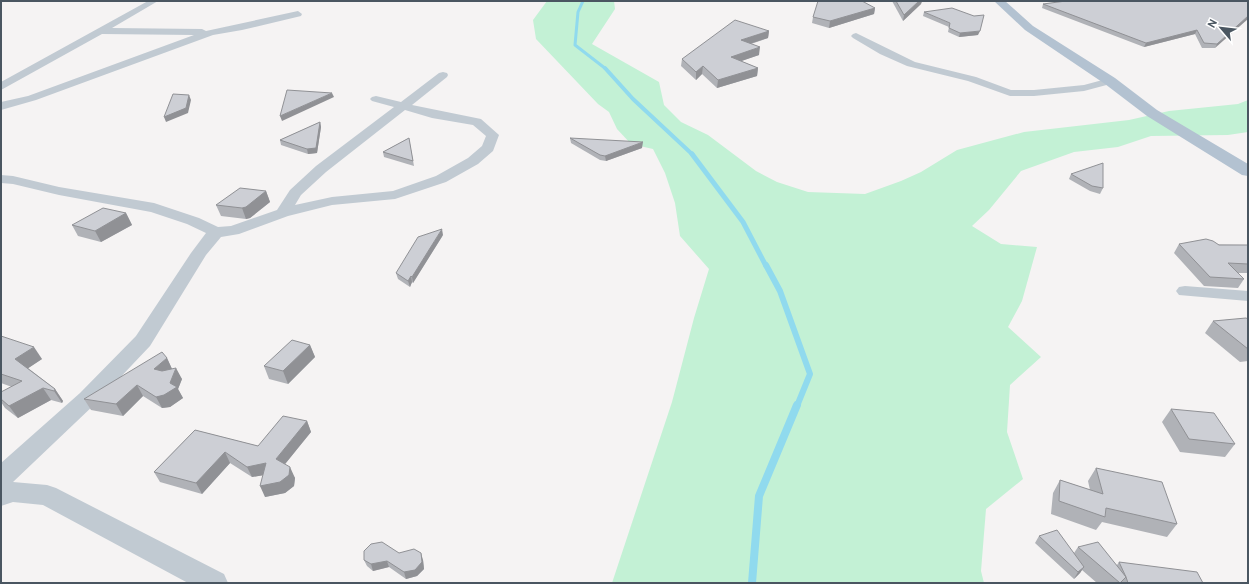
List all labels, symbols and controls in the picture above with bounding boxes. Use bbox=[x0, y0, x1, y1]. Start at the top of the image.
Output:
north arrow bbox=[1201, 8, 1241, 48]
text: N bbox=[1205, 17, 1221, 31]

